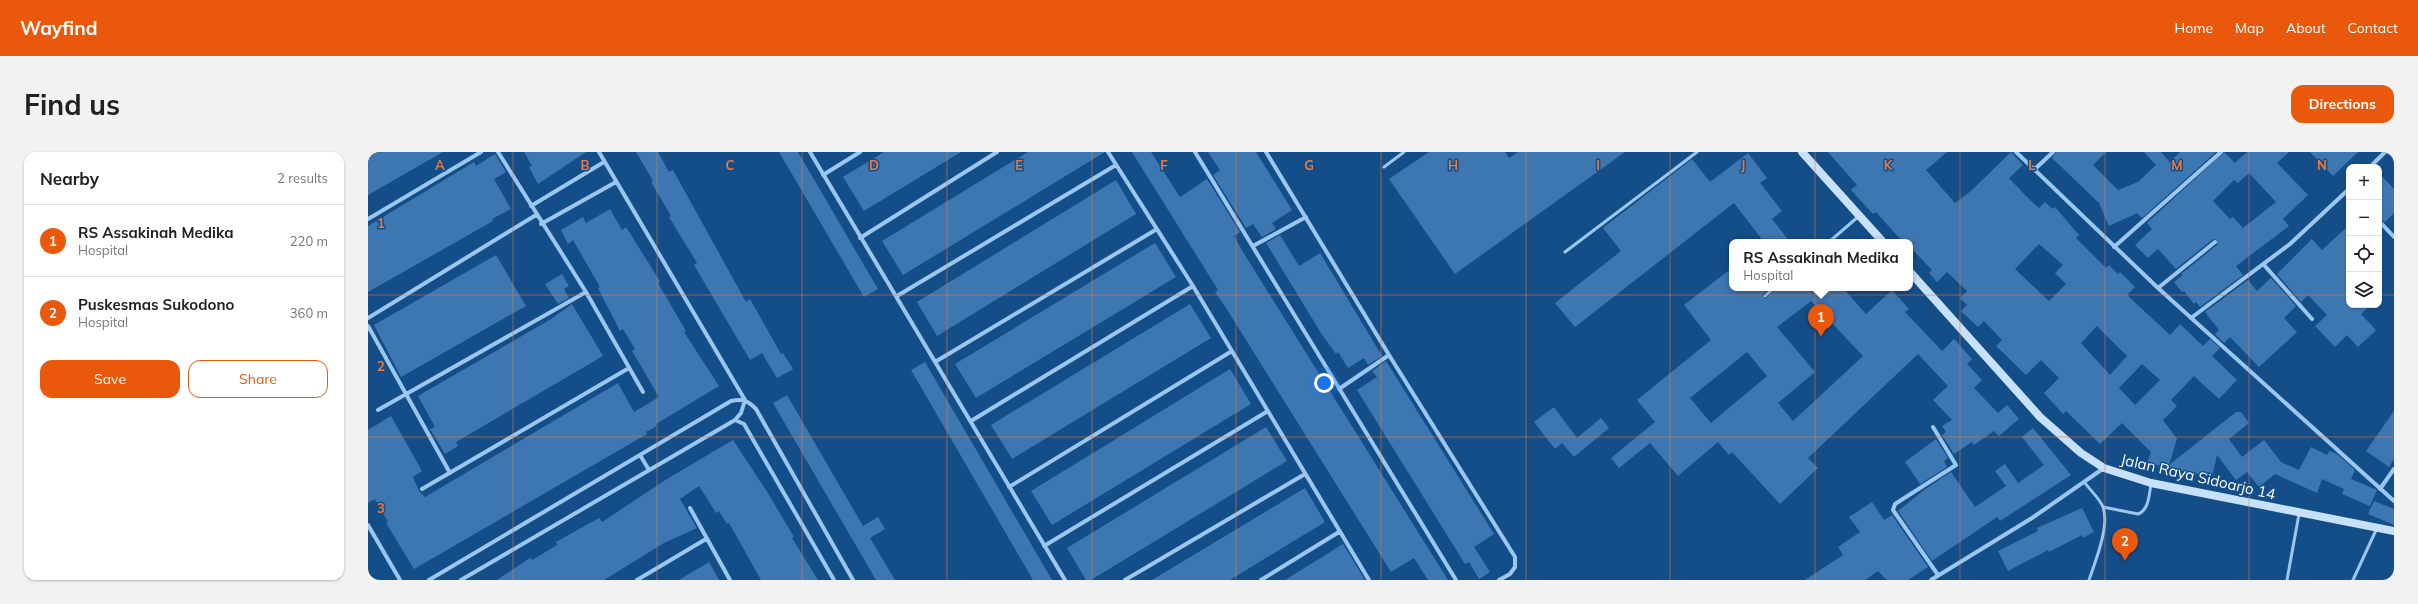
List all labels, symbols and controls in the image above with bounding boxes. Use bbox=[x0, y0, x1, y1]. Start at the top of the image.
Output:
text: Wayfind bbox=[20, 16, 97, 40]
text: Home bbox=[2174, 19, 2213, 37]
text: Map bbox=[2235, 19, 2264, 37]
text: About bbox=[2286, 19, 2326, 37]
text: Contact bbox=[2348, 19, 2398, 37]
button: Directions bbox=[2291, 85, 2394, 123]
text: Find us bbox=[24, 87, 120, 122]
text: A bbox=[435, 157, 445, 173]
text: B bbox=[581, 157, 590, 173]
text: C bbox=[726, 157, 735, 173]
text: D bbox=[869, 157, 879, 173]
text: E bbox=[1015, 157, 1023, 173]
text: F bbox=[1160, 157, 1168, 173]
text: G bbox=[1304, 157, 1314, 173]
text: H bbox=[1448, 157, 1458, 173]
text: I bbox=[1596, 157, 1600, 173]
text: J bbox=[1741, 157, 1745, 173]
text: K bbox=[1884, 157, 1894, 173]
text: L bbox=[2028, 157, 2036, 173]
text: M bbox=[2171, 157, 2183, 173]
text: N bbox=[2317, 157, 2327, 173]
map controls bbox=[2346, 164, 2382, 308]
button: + bbox=[2346, 164, 2382, 200]
text: Nearby bbox=[40, 168, 99, 189]
text: 2 results bbox=[277, 170, 328, 186]
button: − bbox=[2346, 200, 2382, 236]
text: 1 bbox=[377, 215, 385, 231]
text: RS Assakinah Medika bbox=[78, 223, 233, 242]
text: 1 bbox=[49, 233, 57, 249]
text: 220 m bbox=[290, 233, 328, 249]
button: locate bbox=[2346, 236, 2382, 272]
popup bbox=[1729, 239, 1913, 291]
text: Hospital bbox=[78, 242, 128, 258]
text: RS Assakinah Medika bbox=[1743, 248, 1899, 267]
text: Hospital bbox=[1743, 267, 1793, 283]
button: layers bbox=[2346, 272, 2382, 308]
text: Puskesmas Sukodono bbox=[78, 295, 234, 314]
pin: 1 bbox=[1808, 304, 1834, 337]
text: 2 bbox=[49, 305, 57, 321]
text: 360 m bbox=[290, 305, 328, 321]
text: Hospital bbox=[78, 314, 128, 330]
text: 2 bbox=[377, 358, 385, 374]
button: Save bbox=[40, 360, 180, 398]
button: Share bbox=[188, 360, 328, 398]
your location bbox=[1314, 373, 1334, 393]
street label: Jalan Raya Sidoarjo 14 bbox=[2119, 449, 2277, 504]
text: 3 bbox=[377, 500, 385, 516]
pin: 2 bbox=[2112, 528, 2138, 561]

